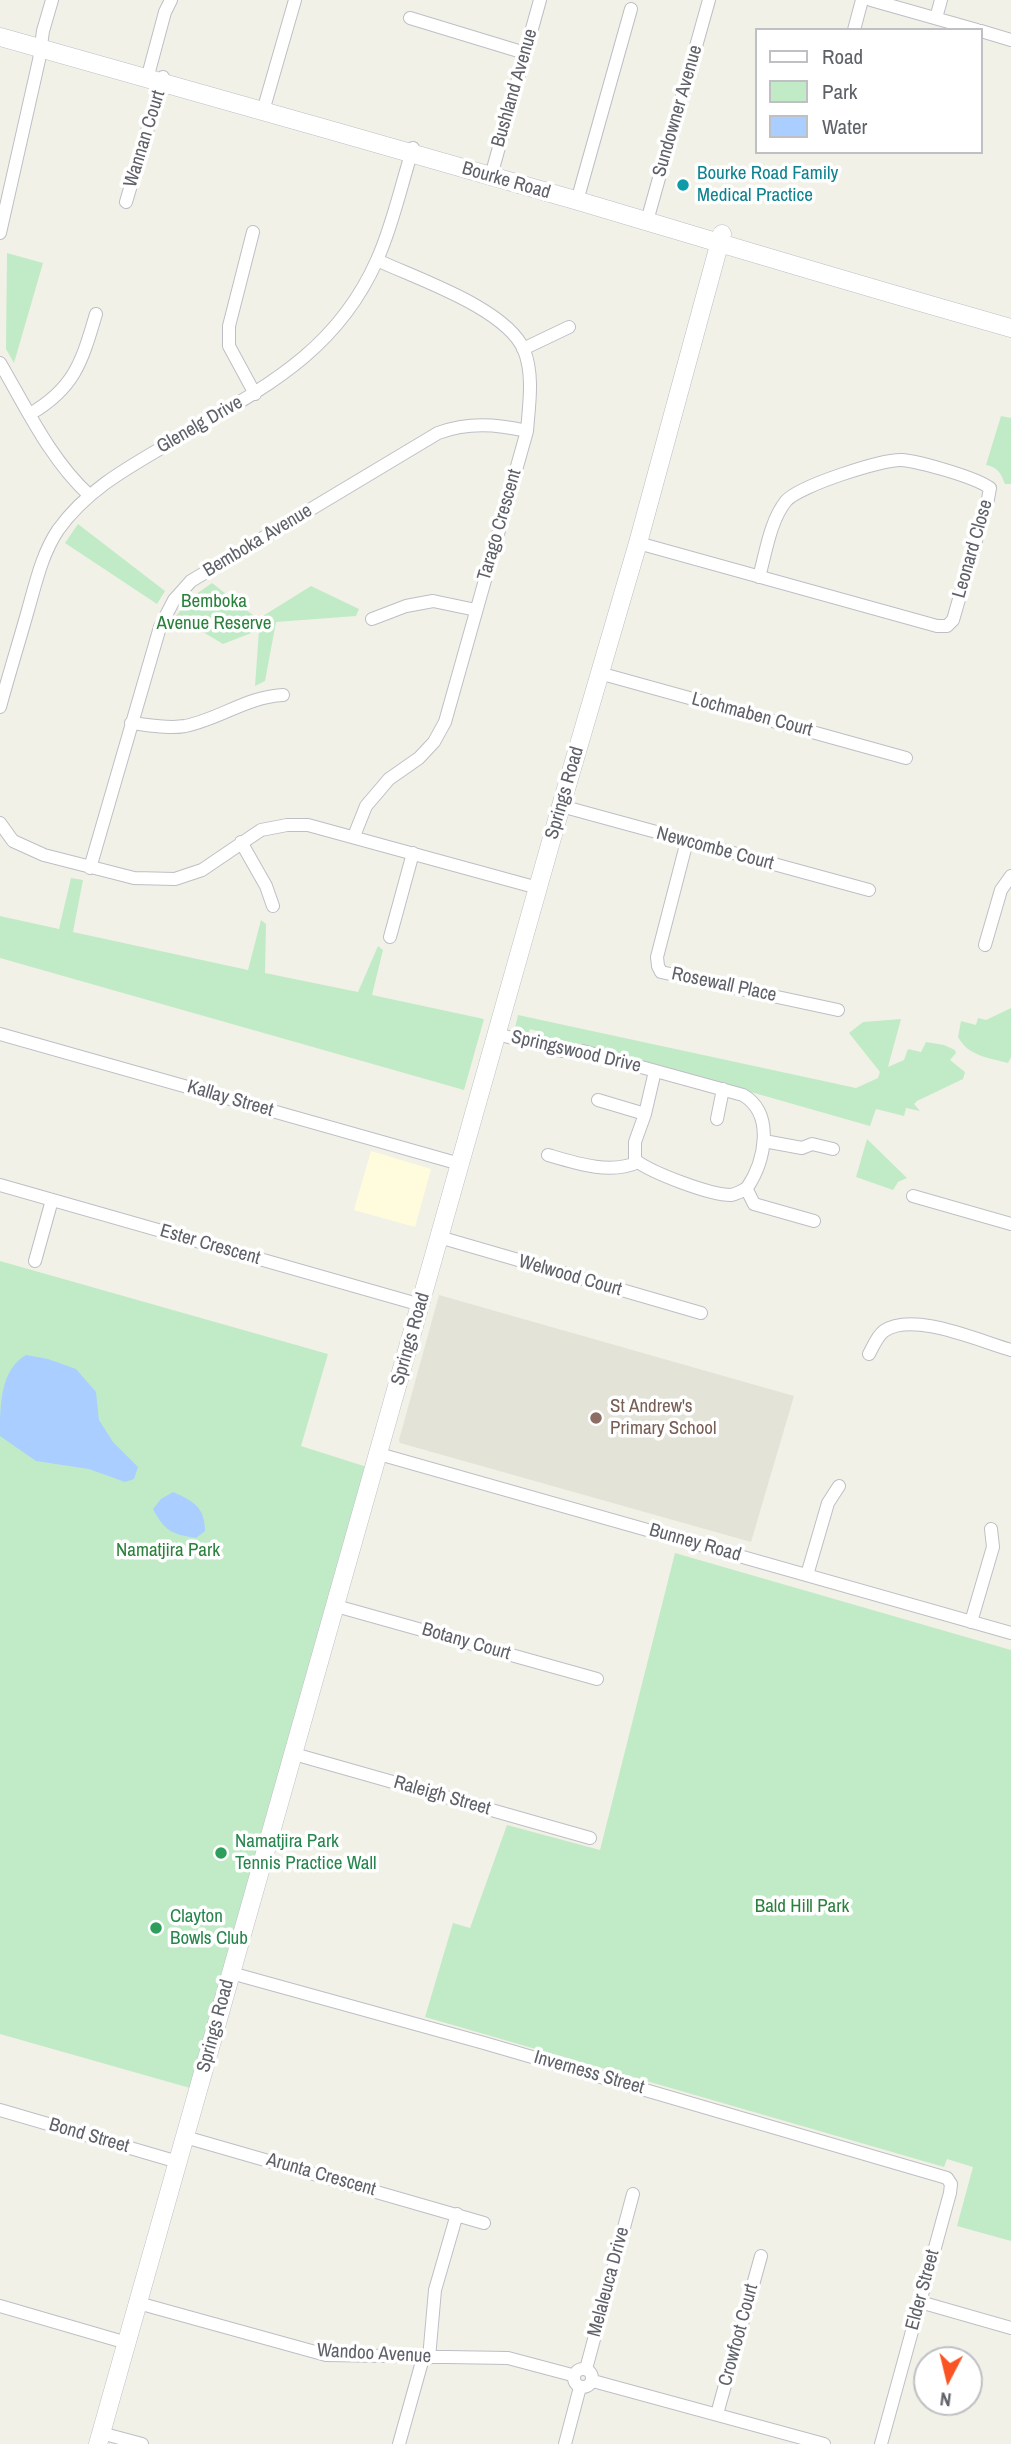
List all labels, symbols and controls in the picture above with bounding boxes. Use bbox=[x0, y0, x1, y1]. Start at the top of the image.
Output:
street label: Bushland Avenue bbox=[487, 26, 543, 150]
legend bbox=[755, 28, 983, 154]
text: Road bbox=[822, 42, 863, 71]
street label: Sundowner Avenue bbox=[648, 43, 708, 179]
text: Park bbox=[822, 77, 857, 106]
street label: Wannan Court bbox=[119, 88, 171, 190]
text: Water bbox=[822, 112, 867, 141]
street label: Bourke Road bbox=[459, 158, 553, 204]
place label: Bourke Road Family Medical Practice bbox=[697, 163, 838, 207]
marker: Bourke Road Family Medical Practice bbox=[675, 177, 691, 193]
street label: Glenelg Drive bbox=[153, 391, 247, 459]
street label: Tarago Crescent bbox=[473, 467, 527, 583]
street label: Leonard Close bbox=[948, 497, 998, 601]
street label: Bemboka Avenue bbox=[200, 500, 316, 582]
park label: Bemboka Avenue Reserve bbox=[157, 591, 271, 635]
street label: Lochmaben Court bbox=[689, 688, 815, 742]
street label: Springs Road bbox=[541, 744, 589, 842]
street label: Newcombe Court bbox=[654, 822, 776, 876]
street label: Rosewall Place bbox=[670, 963, 778, 1007]
street label: Springswood Drive bbox=[509, 1026, 643, 1078]
street label: Kallay Street bbox=[184, 1076, 276, 1122]
street label: Ester Crescent bbox=[157, 1220, 263, 1270]
street label: Welwood Court bbox=[516, 1250, 624, 1302]
street label: Springs Road bbox=[387, 1290, 435, 1388]
place label: St Andrew's Primary School bbox=[610, 1396, 716, 1440]
marker: St Andrew's Primary School bbox=[588, 1410, 604, 1426]
street label: Bunney Road bbox=[646, 1519, 744, 1567]
park label: Namatjira Park bbox=[116, 1540, 220, 1562]
street label: Botany Court bbox=[419, 1619, 513, 1665]
street label: Raleigh Street bbox=[391, 1771, 493, 1821]
place label: Namatjira Park Tennis Practice Wall bbox=[235, 1831, 376, 1875]
marker: Namatjira Park Tennis Practice Wall bbox=[213, 1845, 229, 1861]
park label: Bald Hill Park bbox=[755, 1896, 849, 1918]
place label: Clayton Bowls Club bbox=[170, 1906, 248, 1950]
marker: Clayton Bowls Club bbox=[148, 1920, 164, 1936]
street label: Springs Road bbox=[193, 1977, 239, 2075]
street label: Inverness Street bbox=[531, 2046, 647, 2100]
street label: Bond Street bbox=[46, 2114, 132, 2158]
street label: Arunta Crescent bbox=[264, 2149, 378, 2201]
street label: Melaleuca Drive bbox=[583, 2225, 635, 2339]
street label: Elder Street bbox=[901, 2247, 945, 2333]
street label: Crowfoot Court bbox=[714, 2281, 764, 2389]
street label: Wandoo Avenue bbox=[316, 2340, 432, 2368]
north arrow bbox=[913, 2346, 983, 2416]
text: N bbox=[939, 2386, 953, 2413]

